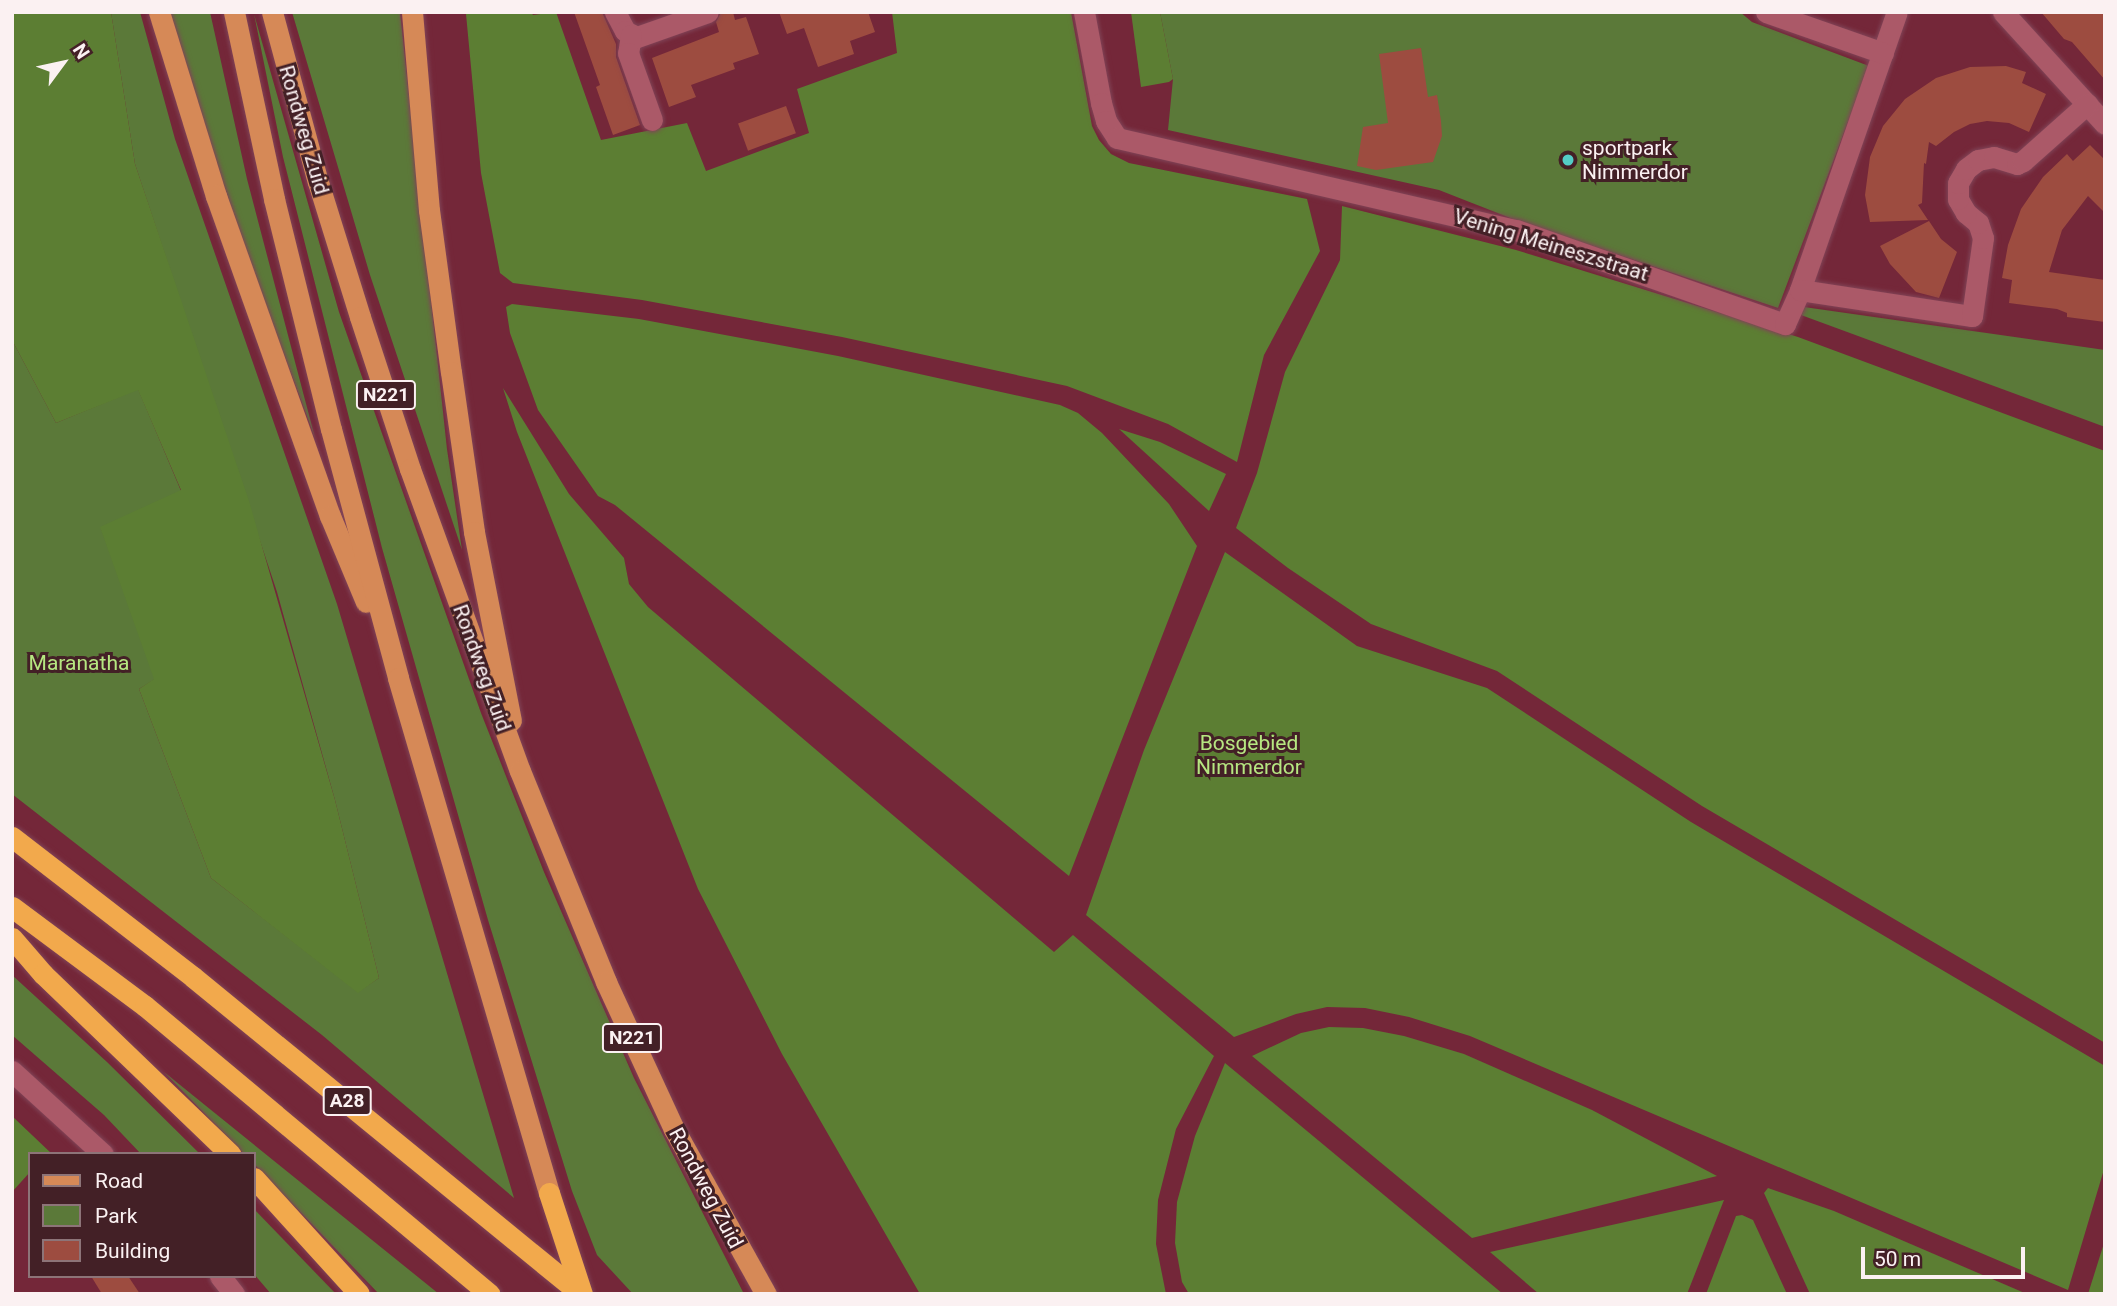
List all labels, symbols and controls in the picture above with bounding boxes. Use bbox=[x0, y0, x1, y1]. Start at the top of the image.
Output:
north arrow bbox=[28, 28, 98, 98]
text: N bbox=[68, 39, 94, 63]
street label: Rondweg Zuid bbox=[274, 63, 334, 197]
place label: sportpark Nimmerdor bbox=[1582, 135, 1688, 185]
marker: sportpark Nimmerdor bbox=[1560, 152, 1576, 168]
street label: Vening Meineszstraat bbox=[1451, 203, 1651, 287]
road number: N221 bbox=[354, 380, 418, 410]
street label: Rondweg Zuid bbox=[447, 601, 517, 735]
park label: Maranatha bbox=[29, 650, 129, 676]
park label: Bosgebied Nimmerdor bbox=[1196, 730, 1302, 780]
road number: N221 bbox=[600, 1022, 664, 1054]
road number: A28 bbox=[322, 1086, 372, 1116]
street label: Rondweg Zuid bbox=[664, 1123, 748, 1253]
legend bbox=[28, 1152, 256, 1278]
text: Road bbox=[95, 1169, 143, 1193]
text: Park bbox=[95, 1204, 137, 1228]
scale bar bbox=[1865, 1232, 2030, 1276]
text: Building bbox=[95, 1239, 170, 1263]
text: 50 m bbox=[1874, 1247, 1921, 1271]

